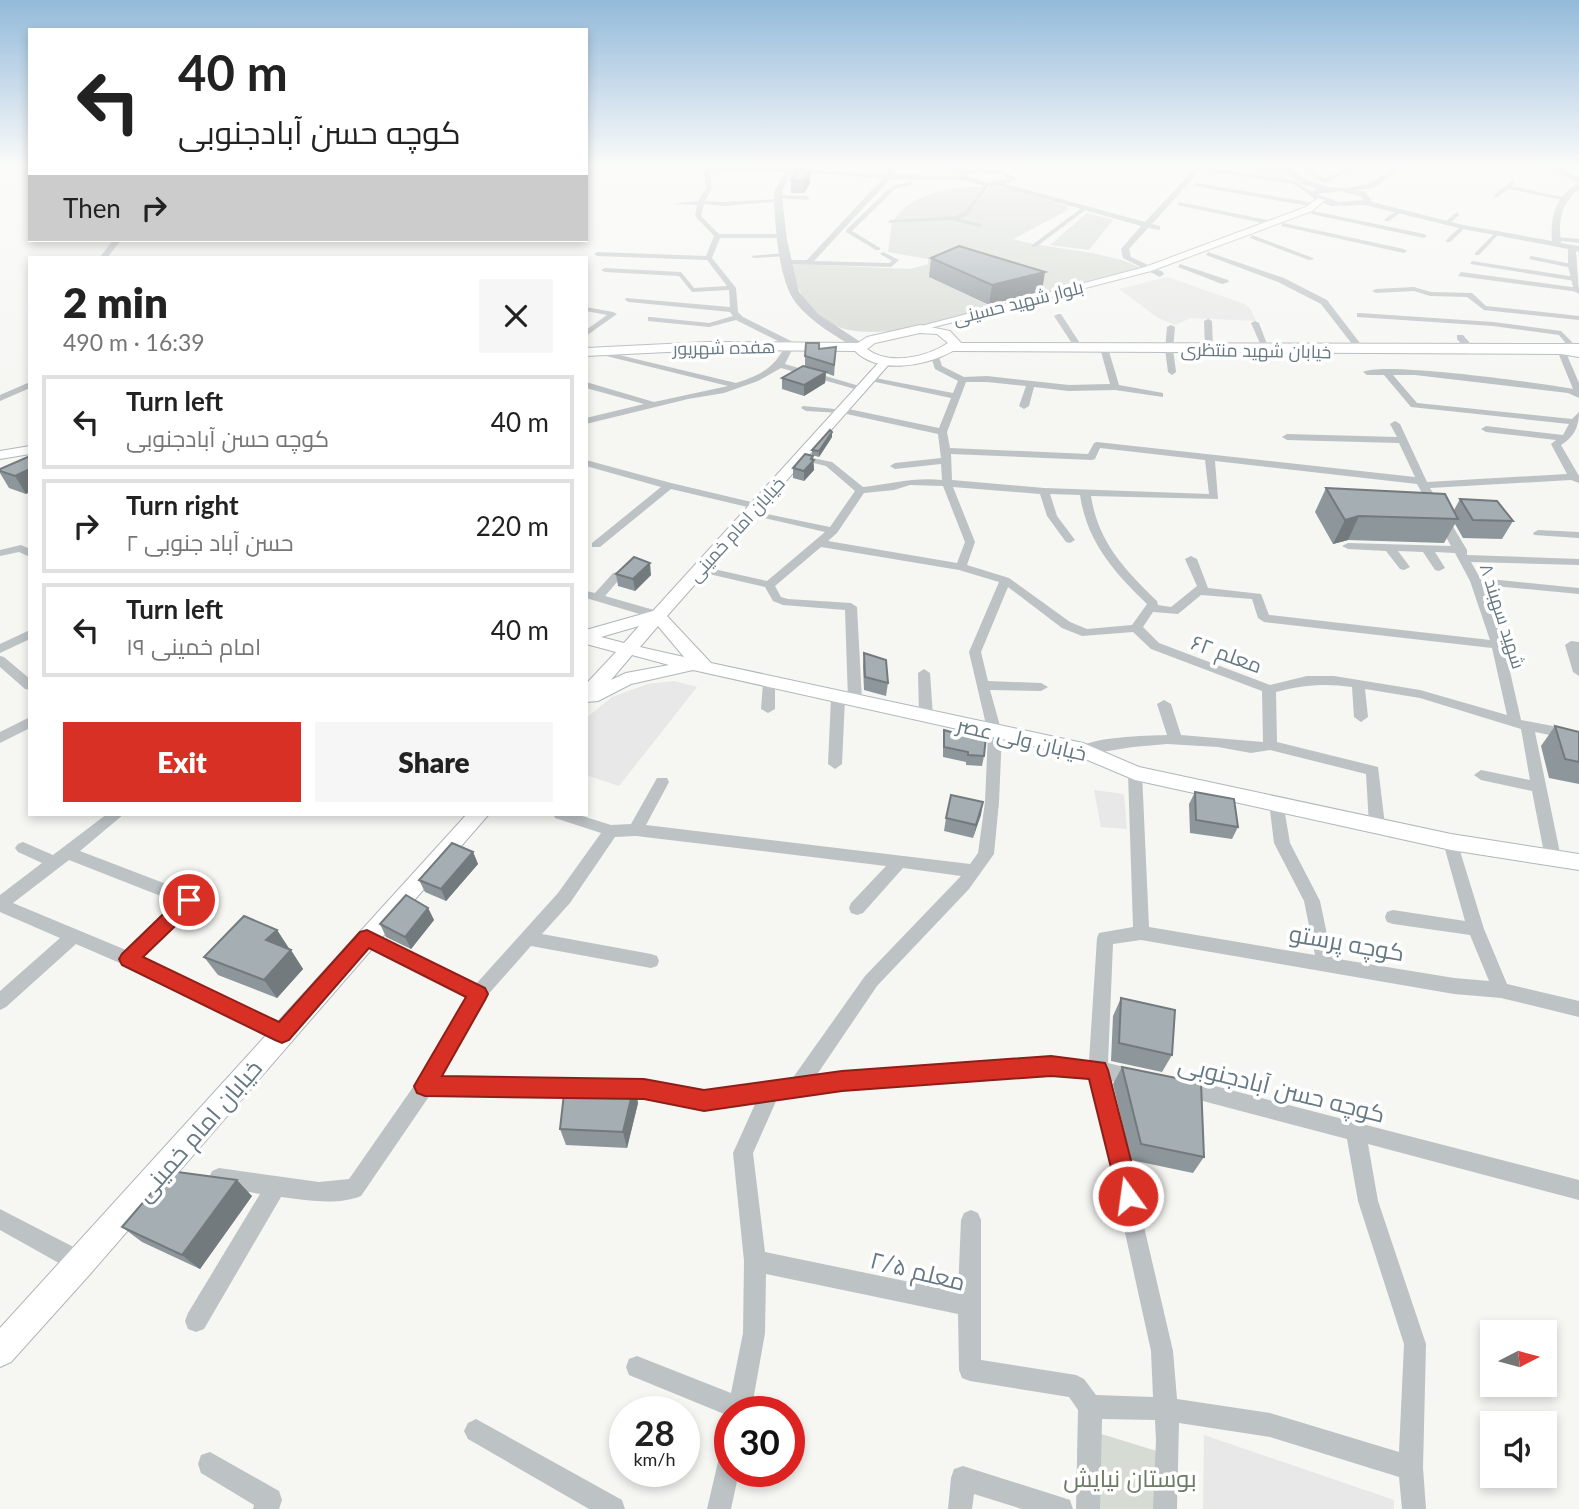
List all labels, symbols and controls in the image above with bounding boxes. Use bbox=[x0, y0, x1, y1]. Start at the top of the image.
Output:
text: 40 m bbox=[178, 43, 288, 101]
icon: left bbox=[63, 56, 154, 147]
text: کوچه حسن آبادجنوبی bbox=[178, 112, 461, 151]
icon: right bbox=[135, 189, 173, 227]
text: Then bbox=[63, 192, 121, 224]
street label: بلوار شهید حسینی bbox=[951, 275, 1086, 330]
text: 2 min bbox=[63, 277, 168, 327]
button: close bbox=[479, 279, 553, 353]
text: 490 m · 16:39 bbox=[63, 328, 205, 356]
street label: هفده شهریور bbox=[671, 335, 776, 360]
street label: خیابان شهید منتظری bbox=[1180, 338, 1332, 363]
text: Turn left bbox=[126, 385, 223, 417]
icon: left bbox=[67, 403, 105, 441]
text: 40 m bbox=[491, 406, 549, 438]
text: کوچه حسن آبادجنوبی bbox=[126, 424, 329, 452]
street label: خیابان امام خمینی bbox=[683, 472, 790, 587]
text: Turn right bbox=[126, 489, 239, 521]
icon: right bbox=[67, 507, 105, 545]
text: 220 m bbox=[476, 510, 549, 542]
text: حسن آباد جنوبی ۲ bbox=[126, 528, 294, 556]
street label: شهید سهبند ۸ bbox=[1475, 561, 1530, 672]
text: Turn left bbox=[126, 593, 223, 625]
icon: left bbox=[67, 611, 105, 649]
text: 40 m bbox=[491, 614, 549, 646]
street label: معلم ۶۲ bbox=[1187, 629, 1266, 680]
text: امام خمینی ۱۹ bbox=[126, 632, 261, 660]
street label: خیابان ولی عصر bbox=[953, 711, 1089, 767]
button: Exit bbox=[63, 722, 301, 802]
button: Share bbox=[315, 722, 553, 802]
pin bbox=[159, 870, 219, 930]
icon: arrive bbox=[170, 881, 208, 919]
street label: کوچه پرستو bbox=[1287, 918, 1407, 969]
street label: کوچه حسن آبادجنوبی bbox=[1175, 1048, 1388, 1131]
street label: خیابان امام خمینی bbox=[129, 1053, 270, 1209]
position arrow bbox=[1091, 1159, 1165, 1233]
street label: معلم ۲/۵ bbox=[867, 1244, 968, 1299]
north arrow bbox=[1480, 1320, 1558, 1396]
map controls bbox=[1480, 1320, 1557, 1488]
speed limit sign: 30 bbox=[714, 1396, 805, 1487]
text: 28 bbox=[634, 1411, 675, 1453]
button: sound bbox=[1480, 1411, 1557, 1488]
text: km/h bbox=[633, 1448, 676, 1470]
park label: بوستان نیایش bbox=[1063, 1463, 1197, 1493]

